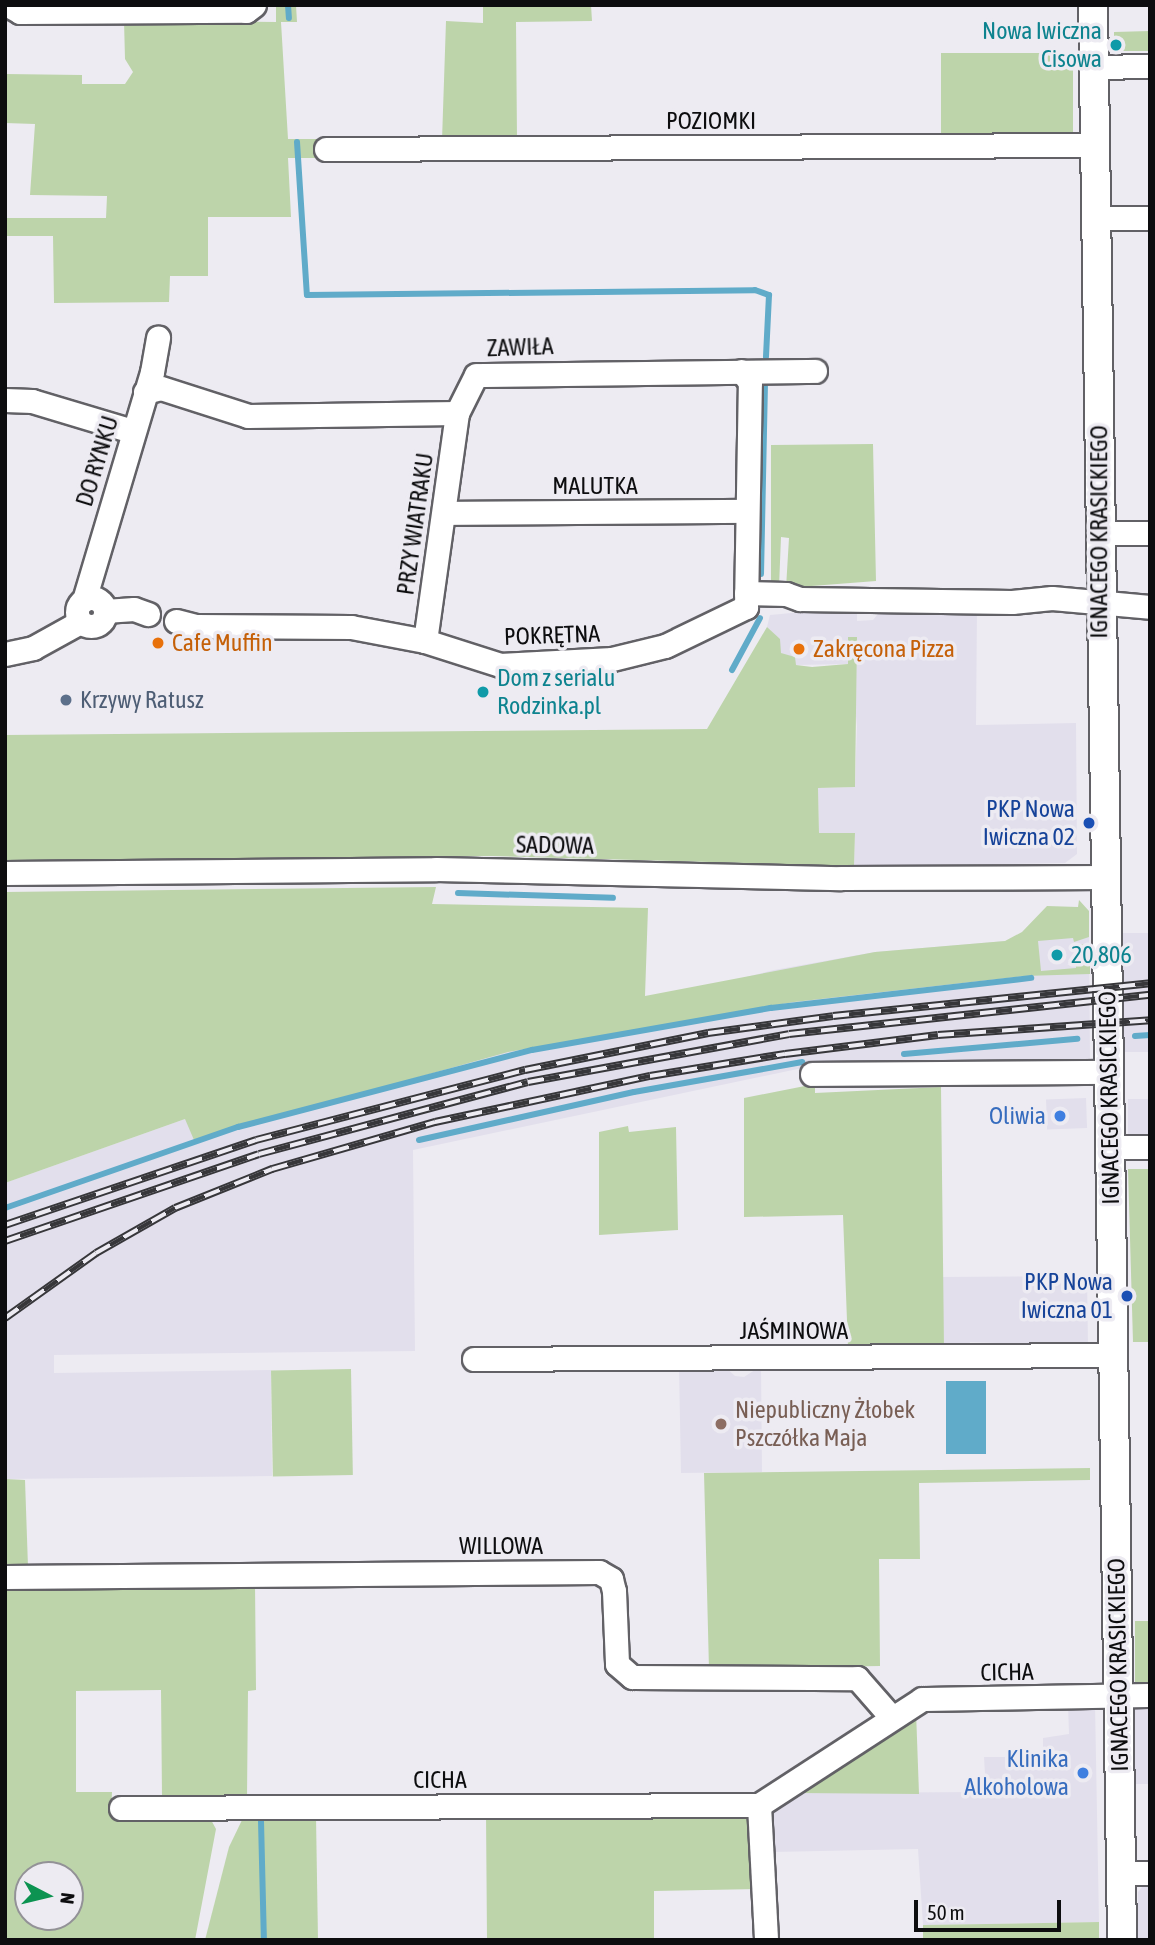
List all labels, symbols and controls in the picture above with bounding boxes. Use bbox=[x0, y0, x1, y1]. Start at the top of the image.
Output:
place label: Nowa Iwiczna Cisowa bbox=[982, 17, 1102, 73]
marker: Nowa Iwiczna Cisowa bbox=[1108, 37, 1124, 53]
street label: POZIOMKI bbox=[666, 107, 756, 135]
street label: ZAWIŁA bbox=[486, 331, 554, 363]
street label: DO RYNKU bbox=[70, 412, 124, 510]
street label: IGNACEGO KRASICKIEGO bbox=[1085, 425, 1113, 639]
street label: PRZY WIATRAKU bbox=[391, 451, 439, 597]
street label: MALUTKA bbox=[552, 472, 638, 500]
street label: POKRĘTNA bbox=[503, 619, 601, 651]
place label: Cafe Muffin bbox=[172, 629, 273, 657]
marker: Cafe Muffin bbox=[150, 635, 166, 651]
place label: Zakręcona Pizza bbox=[813, 635, 955, 663]
marker: Zakręcona Pizza bbox=[791, 641, 807, 657]
place label: Dom z serialu Rodzinka.pl bbox=[497, 664, 615, 720]
marker: Dom z serialu Rodzinka.pl bbox=[475, 684, 491, 700]
place label: Krzywy Ratusz bbox=[80, 686, 204, 714]
marker: Krzywy Ratusz bbox=[58, 692, 74, 708]
place label: PKP Nowa Iwiczna 02 bbox=[983, 795, 1075, 851]
marker: PKP Nowa Iwiczna 02 bbox=[1081, 815, 1097, 831]
street label: SADOWA bbox=[516, 830, 594, 860]
place label: 20,806 bbox=[1071, 941, 1132, 969]
marker: 20,806 bbox=[1049, 947, 1065, 963]
street label: IGNACEGO KRASICKIEGO bbox=[1093, 991, 1125, 1205]
place label: Oliwia bbox=[989, 1102, 1046, 1130]
marker: Oliwia bbox=[1052, 1108, 1068, 1124]
place label: PKP Nowa Iwiczna 01 bbox=[1021, 1268, 1113, 1324]
marker: PKP Nowa Iwiczna 01 bbox=[1119, 1288, 1135, 1304]
street label: JAŚMINOWA bbox=[740, 1317, 848, 1345]
place label: Niepubliczny Żłobek Pszczółka Maja bbox=[735, 1396, 915, 1452]
marker: Niepubliczny Żłobek Pszczółka Maja bbox=[713, 1416, 729, 1432]
street label: WILLOWA bbox=[459, 1532, 543, 1560]
street label: IGNACEGO KRASICKIEGO bbox=[1102, 1558, 1134, 1772]
street label: CICHA bbox=[980, 1657, 1034, 1687]
place label: Klinika Alkoholowa bbox=[964, 1745, 1069, 1801]
marker: Klinika Alkoholowa bbox=[1075, 1765, 1091, 1781]
street label: CICHA bbox=[413, 1766, 467, 1794]
north arrow bbox=[14, 1861, 84, 1931]
scale bar bbox=[917, 1885, 1064, 1929]
text: N bbox=[56, 1891, 79, 1905]
text: 50 m bbox=[927, 1900, 965, 1924]

